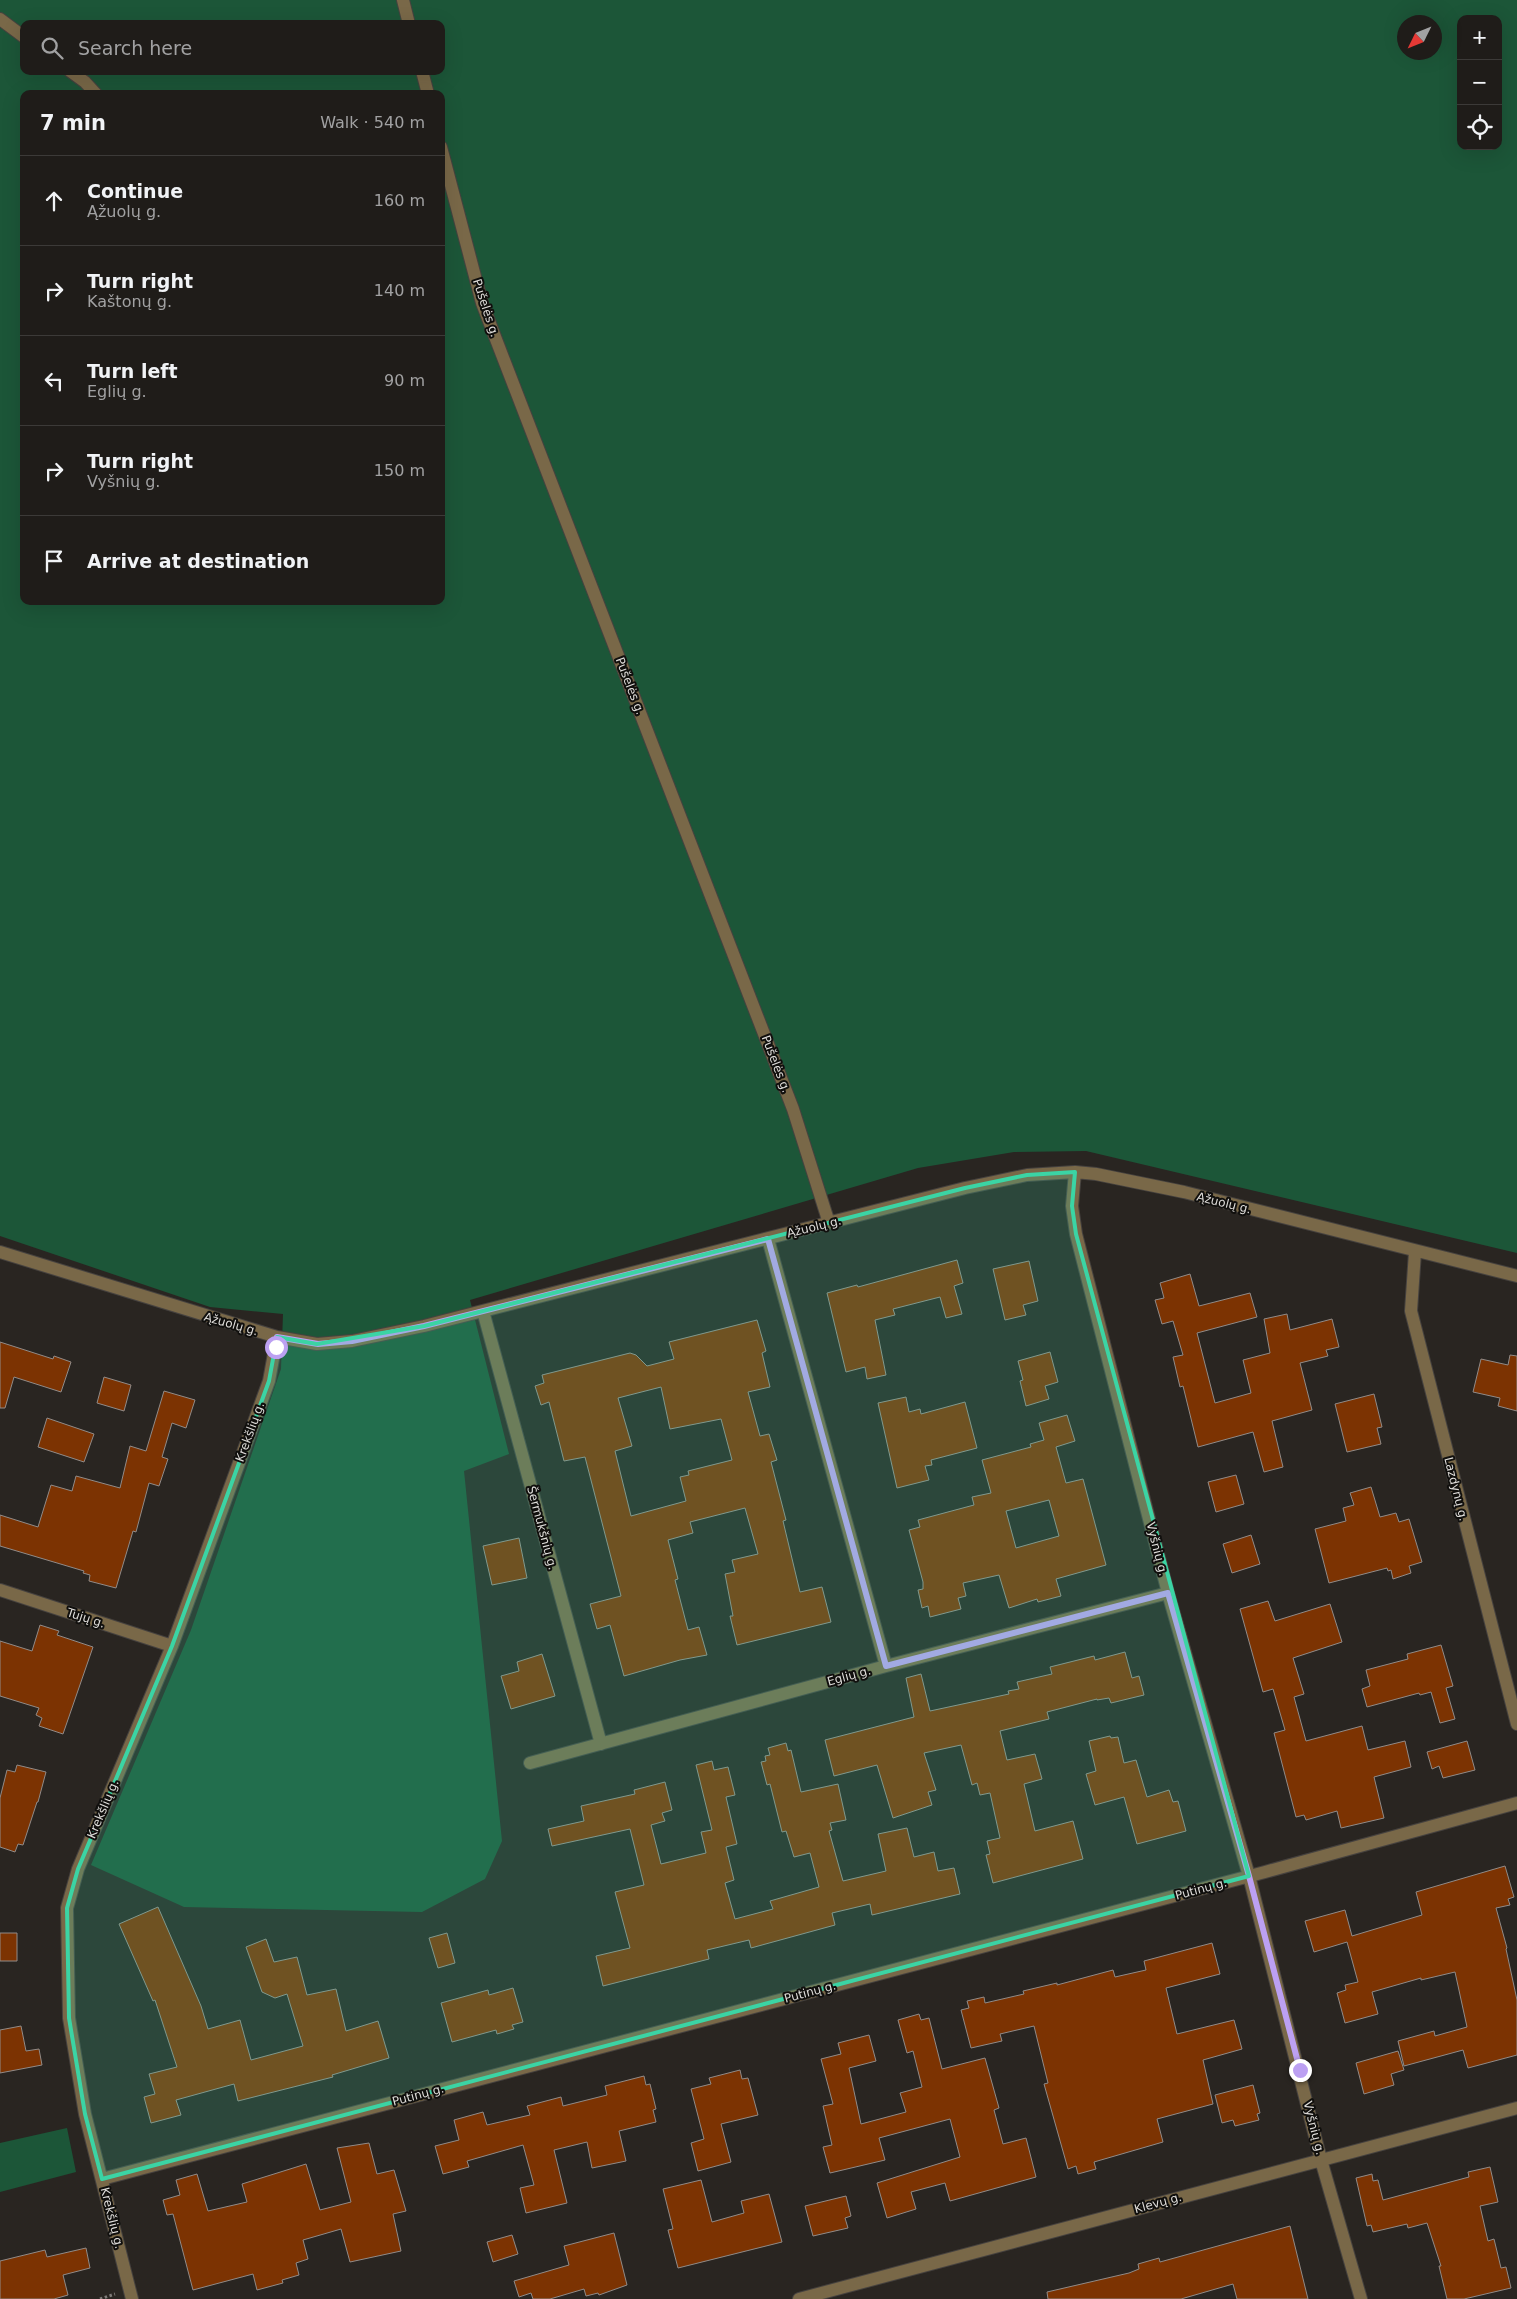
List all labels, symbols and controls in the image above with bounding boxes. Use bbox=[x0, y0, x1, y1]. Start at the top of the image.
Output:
north arrow bbox=[1397, 15, 1442, 60]
map controls bbox=[1457, 15, 1502, 150]
button: + bbox=[1457, 15, 1502, 60]
search box bbox=[20, 20, 445, 75]
icon: search bbox=[38, 34, 66, 62]
text: Search here bbox=[78, 37, 192, 59]
button: − bbox=[1457, 60, 1502, 105]
button: locate bbox=[1457, 105, 1502, 150]
text: 7 min bbox=[40, 111, 106, 135]
text: Walk · 540 m bbox=[320, 113, 425, 132]
text: Continue bbox=[87, 180, 183, 202]
icon: ahead bbox=[40, 187, 68, 215]
text: 160 m bbox=[374, 191, 425, 210]
text: Ąžuolų g. bbox=[87, 202, 161, 221]
text: Turn right bbox=[87, 270, 193, 292]
icon: right bbox=[40, 277, 68, 305]
street label: Pušelės g. bbox=[470, 277, 502, 339]
text: 140 m bbox=[374, 281, 425, 300]
text: Kaštonų g. bbox=[87, 292, 172, 311]
text: Turn left bbox=[87, 360, 178, 382]
icon: left bbox=[40, 367, 68, 395]
text: 90 m bbox=[384, 371, 425, 390]
text: Eglių g. bbox=[87, 382, 147, 401]
text: Turn right bbox=[87, 450, 193, 472]
icon: right bbox=[40, 457, 68, 485]
text: 150 m bbox=[374, 461, 425, 480]
text: Vyšnių g. bbox=[87, 472, 160, 491]
icon: arrive bbox=[40, 547, 68, 575]
text: Arrive at destination bbox=[87, 550, 309, 572]
street label: Pušelės g. bbox=[613, 655, 647, 717]
street label: Pušelės g. bbox=[759, 1033, 793, 1095]
street label: Ąžuolų g. bbox=[1195, 1189, 1253, 1217]
street label: Ąžuolų g. bbox=[785, 1213, 843, 1241]
street label: Ąžuolų g. bbox=[202, 1310, 260, 1338]
route start bbox=[265, 1336, 288, 1359]
street label: Krekšlių g. bbox=[233, 1400, 267, 1464]
street label: Lazdynų g. bbox=[1441, 1456, 1471, 1522]
street label: Šermukšnių g. bbox=[524, 1484, 561, 1571]
street label: Vyšnių g. bbox=[1144, 1521, 1170, 1577]
street label: Tujų g. bbox=[64, 1605, 107, 1631]
street label: Eglių g. bbox=[826, 1663, 872, 1689]
street label: Krekšlių g. bbox=[84, 1777, 122, 1841]
street label: Putinų g. bbox=[1174, 1875, 1228, 1903]
street label: Putinų g. bbox=[783, 1978, 837, 2006]
route end bbox=[1289, 2059, 1312, 2082]
street label: Putinų g. bbox=[391, 2081, 445, 2109]
street label: Vyšnių g. bbox=[1301, 2100, 1327, 2156]
street label: Krekšlių g. bbox=[98, 2186, 126, 2250]
street label: Klevų g. bbox=[1133, 2190, 1183, 2216]

